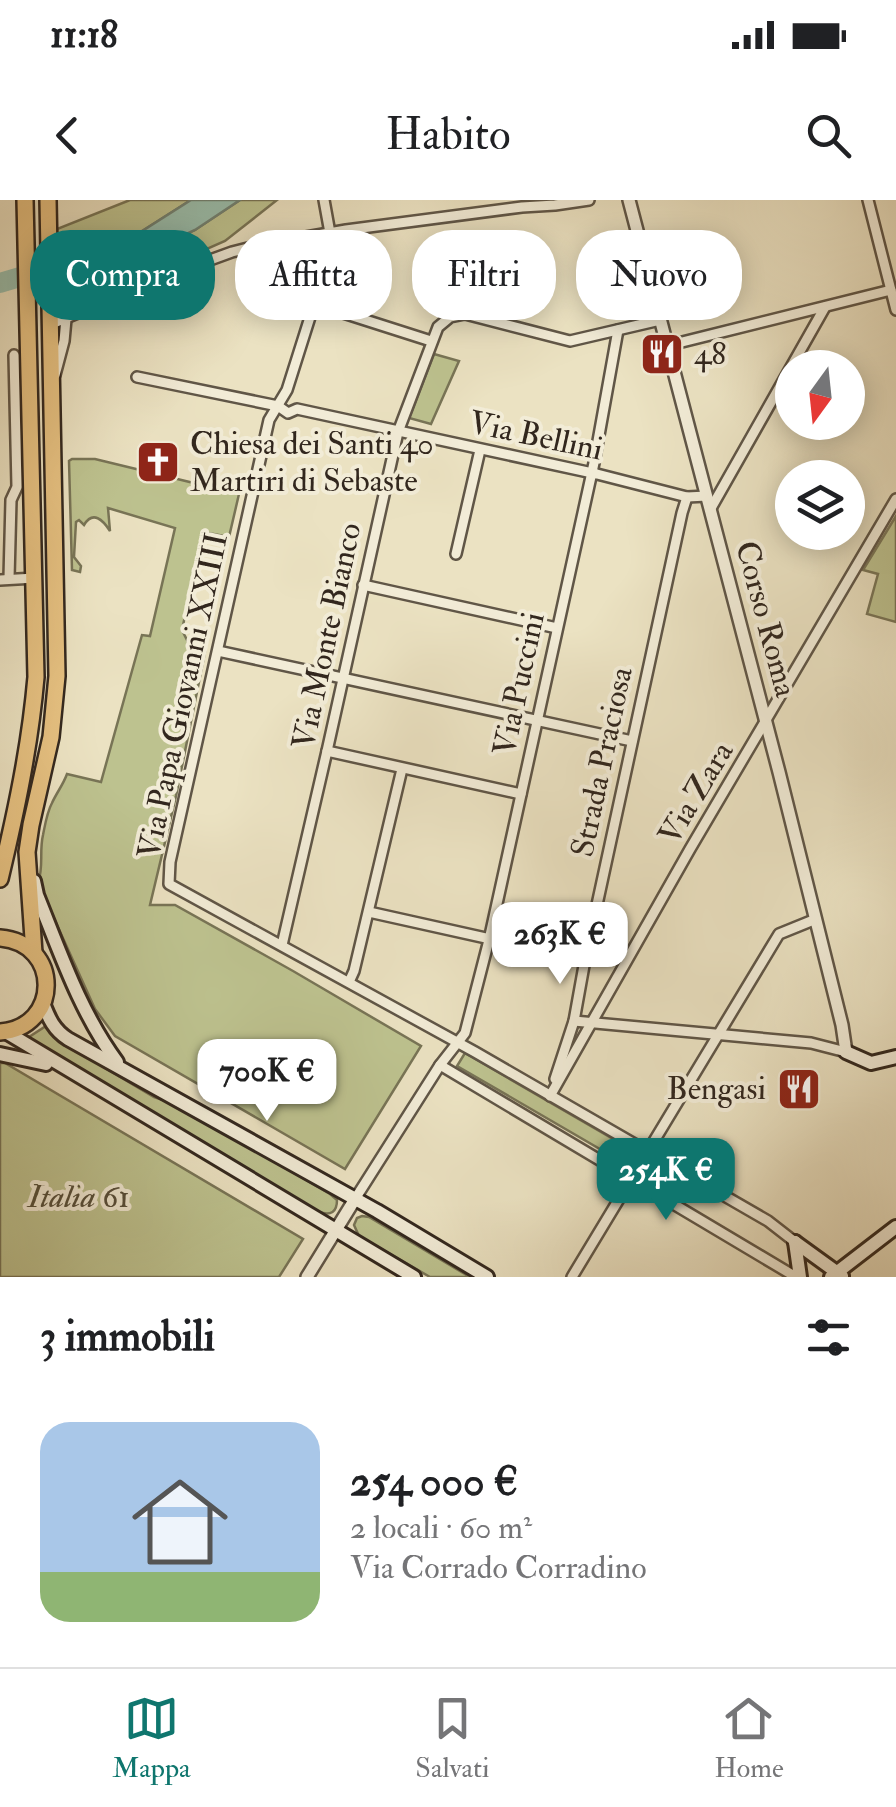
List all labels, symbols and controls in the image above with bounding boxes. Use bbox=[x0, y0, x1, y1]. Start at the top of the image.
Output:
text: 11:18 bbox=[50, 11, 118, 59]
text: Habito bbox=[385, 107, 511, 163]
icon: back bbox=[40, 108, 95, 163]
icon: search bbox=[801, 108, 856, 163]
chip: Compra bbox=[30, 230, 215, 320]
chip: Affitta bbox=[235, 230, 392, 320]
chip: Filtri bbox=[412, 230, 556, 320]
chip: Nuovo bbox=[576, 230, 742, 320]
restaurant icon: 48 bbox=[639, 331, 685, 377]
place label: 48 bbox=[694, 334, 726, 374]
north arrow bbox=[775, 350, 865, 440]
map controls bbox=[775, 350, 865, 550]
street label: Via Bellini bbox=[466, 402, 606, 470]
place label: Chiesa dei Santi 40 Martiri di Sebaste bbox=[190, 424, 434, 501]
church icon: Chiesa dei Santi 40 Martiri di Sebaste bbox=[135, 439, 181, 485]
button: layers bbox=[775, 460, 865, 550]
street label: Via Monte Bianco bbox=[283, 519, 371, 753]
street label: Via Papa Giovanni XXIII bbox=[129, 529, 237, 863]
street label: Corso Roma bbox=[726, 537, 806, 702]
street label: Via Puccini bbox=[484, 609, 554, 759]
street label: Strada Praciosa bbox=[562, 663, 642, 861]
street label: Via Zara bbox=[650, 733, 743, 852]
pin: 263K € bbox=[479, 902, 641, 987]
text: 263K € bbox=[514, 914, 606, 954]
pin: 700K € bbox=[186, 1039, 348, 1124]
text: 700K € bbox=[219, 1051, 315, 1091]
restaurant icon: Bengasi bbox=[776, 1066, 822, 1112]
place label: Bengasi bbox=[667, 1069, 766, 1109]
pin: 254K € bbox=[585, 1138, 747, 1223]
text: 254K € bbox=[619, 1150, 713, 1190]
park label: Italia 61 bbox=[26, 1177, 130, 1217]
icon: filters bbox=[801, 1310, 856, 1365]
text: 3 immobili bbox=[40, 1311, 215, 1363]
text: 254 000 € bbox=[350, 1456, 518, 1508]
icon: home bbox=[120, 1462, 240, 1582]
text: 2 locali · 60 m² bbox=[350, 1508, 532, 1548]
text: Via Corrado Corradino bbox=[350, 1548, 647, 1588]
tab: Mappa bbox=[112, 1691, 191, 1786]
tab: Salvati bbox=[415, 1691, 490, 1786]
tab: Home bbox=[714, 1691, 784, 1786]

